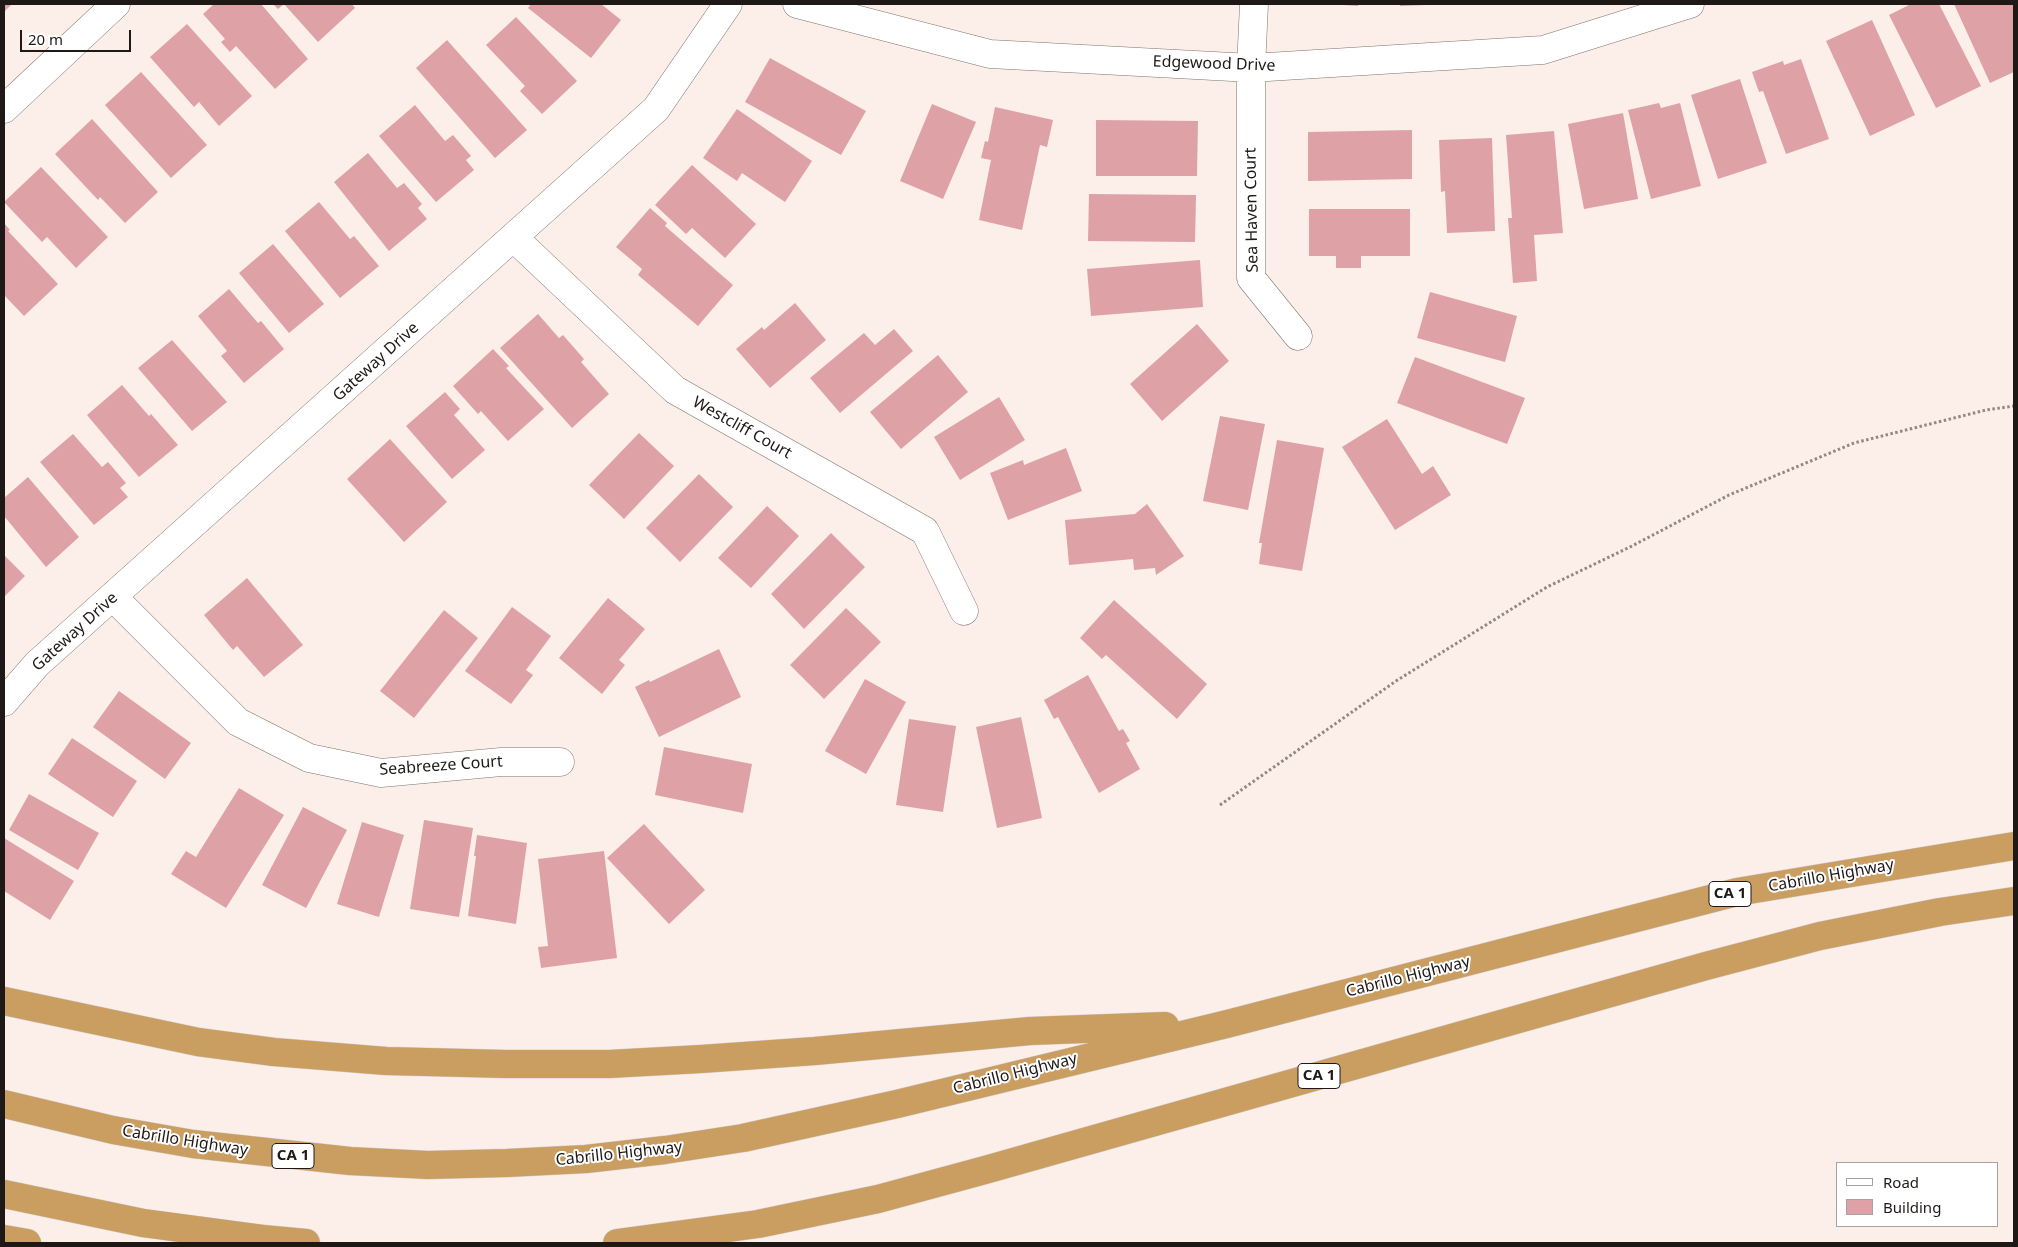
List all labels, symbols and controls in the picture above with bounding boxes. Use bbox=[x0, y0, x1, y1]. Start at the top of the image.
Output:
scale bar bbox=[22, 20, 134, 52]
text: 20 m bbox=[28, 29, 63, 49]
street label: Edgewood Drive bbox=[1152, 52, 1276, 76]
street label: Sea Haven Court bbox=[1241, 147, 1263, 273]
street label: Gateway Drive bbox=[329, 319, 423, 405]
street label: Westcliff Court bbox=[689, 393, 795, 463]
street label: Gateway Drive bbox=[28, 589, 122, 675]
street label: Seabreeze Court bbox=[379, 752, 503, 780]
street label: Cabrillo Highway bbox=[1767, 856, 1895, 896]
road number: CA 1 bbox=[1709, 882, 1751, 906]
street label: Cabrillo Highway bbox=[1344, 952, 1472, 1002]
street label: Cabrillo Highway bbox=[951, 1049, 1079, 1099]
road number: CA 1 bbox=[1298, 1064, 1340, 1088]
street label: Cabrillo Highway bbox=[121, 1122, 249, 1160]
street label: Cabrillo Highway bbox=[555, 1138, 683, 1170]
road number: CA 1 bbox=[272, 1144, 314, 1168]
legend bbox=[1836, 1162, 1998, 1227]
text: Road bbox=[1883, 1172, 1919, 1192]
text: Building bbox=[1883, 1197, 1941, 1217]

